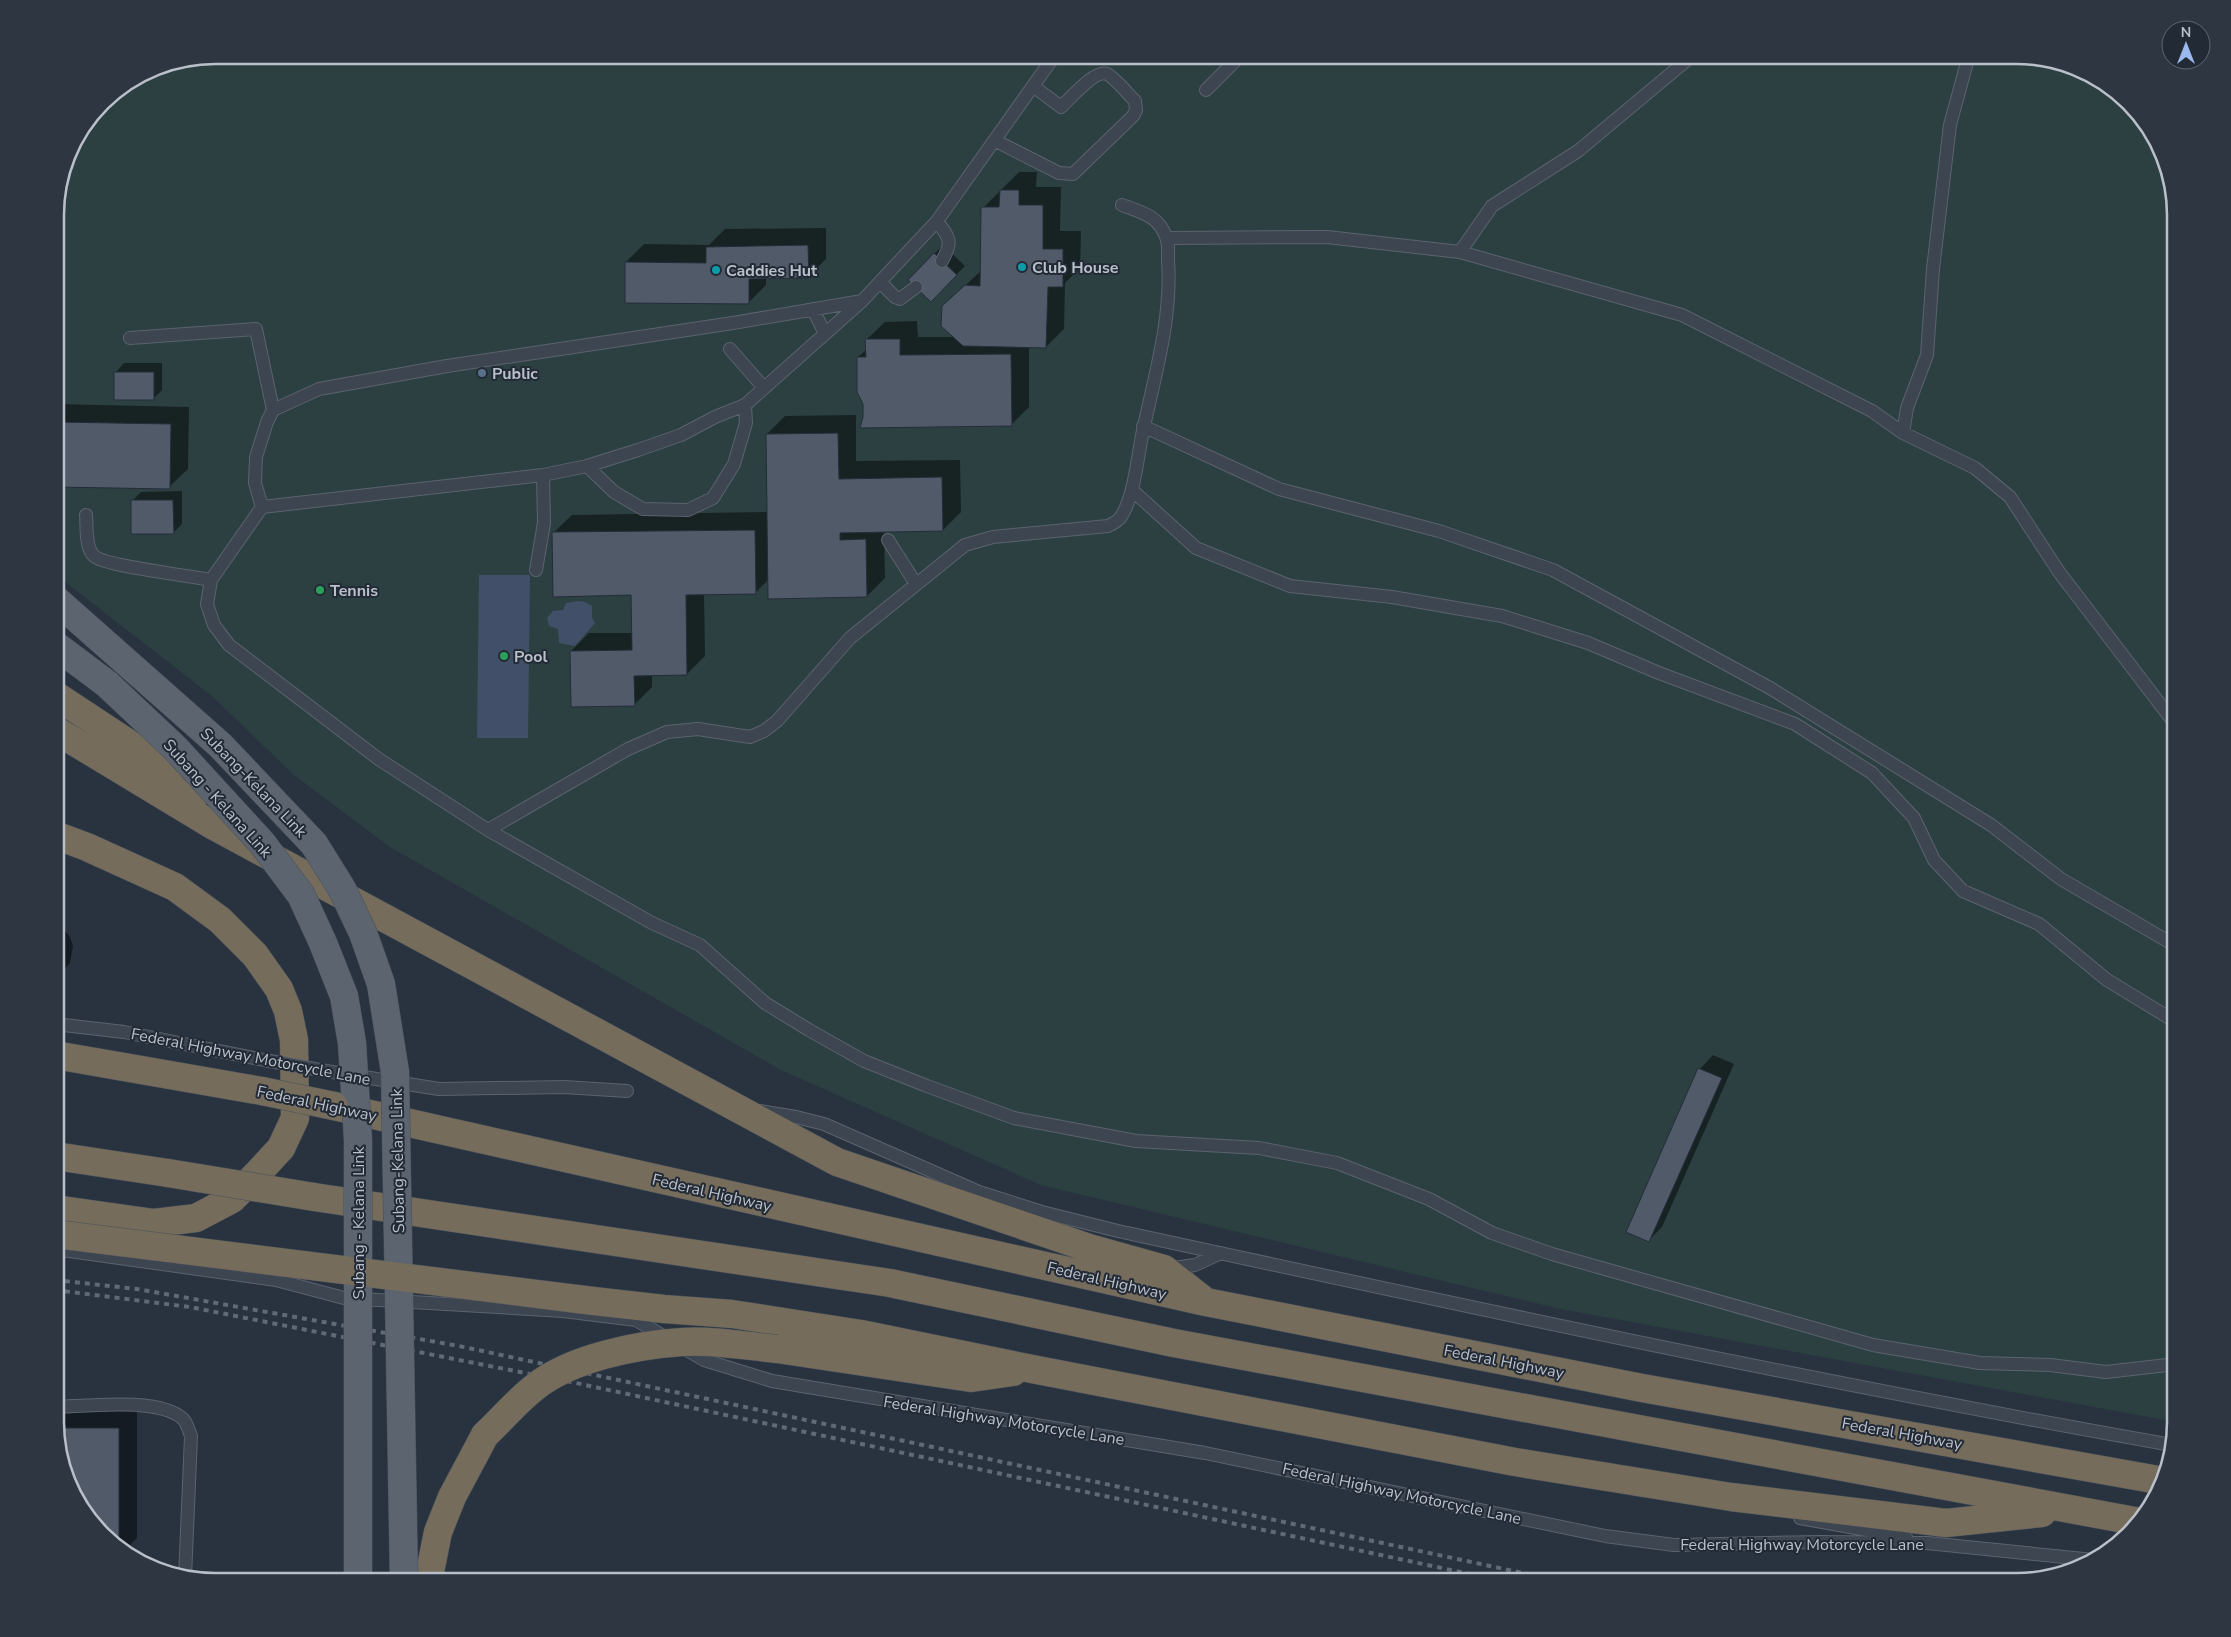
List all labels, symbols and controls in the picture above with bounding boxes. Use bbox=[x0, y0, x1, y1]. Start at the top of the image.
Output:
north arrow bbox=[2161, 20, 2211, 70]
text: N bbox=[2181, 23, 2191, 42]
place label: Club House bbox=[1032, 257, 1119, 279]
place label: Caddies Hut bbox=[726, 260, 818, 282]
marker: Club House bbox=[1016, 261, 1028, 273]
marker: Caddies Hut bbox=[710, 264, 722, 276]
place label: Public bbox=[492, 363, 538, 385]
marker: Public bbox=[476, 367, 488, 379]
place label: Tennis bbox=[330, 580, 378, 602]
marker: Tennis bbox=[314, 584, 326, 596]
place label: Pool bbox=[514, 646, 548, 668]
marker: Pool bbox=[498, 650, 510, 662]
street label: Subang-Kelana Link bbox=[195, 723, 312, 843]
street label: Subang - Kelana Link bbox=[158, 735, 277, 864]
street label: Federal Highway Motorcycle Lane bbox=[129, 1023, 373, 1091]
street label: Federal Highway bbox=[255, 1081, 379, 1128]
street label: Subang-Kelana Link bbox=[386, 1088, 410, 1233]
street label: Subang - Kelana Link bbox=[348, 1146, 370, 1299]
street label: Federal Highway bbox=[650, 1169, 774, 1218]
street label: Federal Highway bbox=[1045, 1257, 1169, 1306]
street label: Federal Highway bbox=[1442, 1340, 1567, 1385]
street label: Federal Highway Motorcycle Lane bbox=[882, 1391, 1126, 1451]
street label: Federal Highway bbox=[1840, 1413, 1965, 1456]
street label: Federal Highway Motorcycle Lane bbox=[1280, 1458, 1523, 1530]
street label: Federal Highway Motorcycle Lane bbox=[1680, 1534, 1924, 1556]

